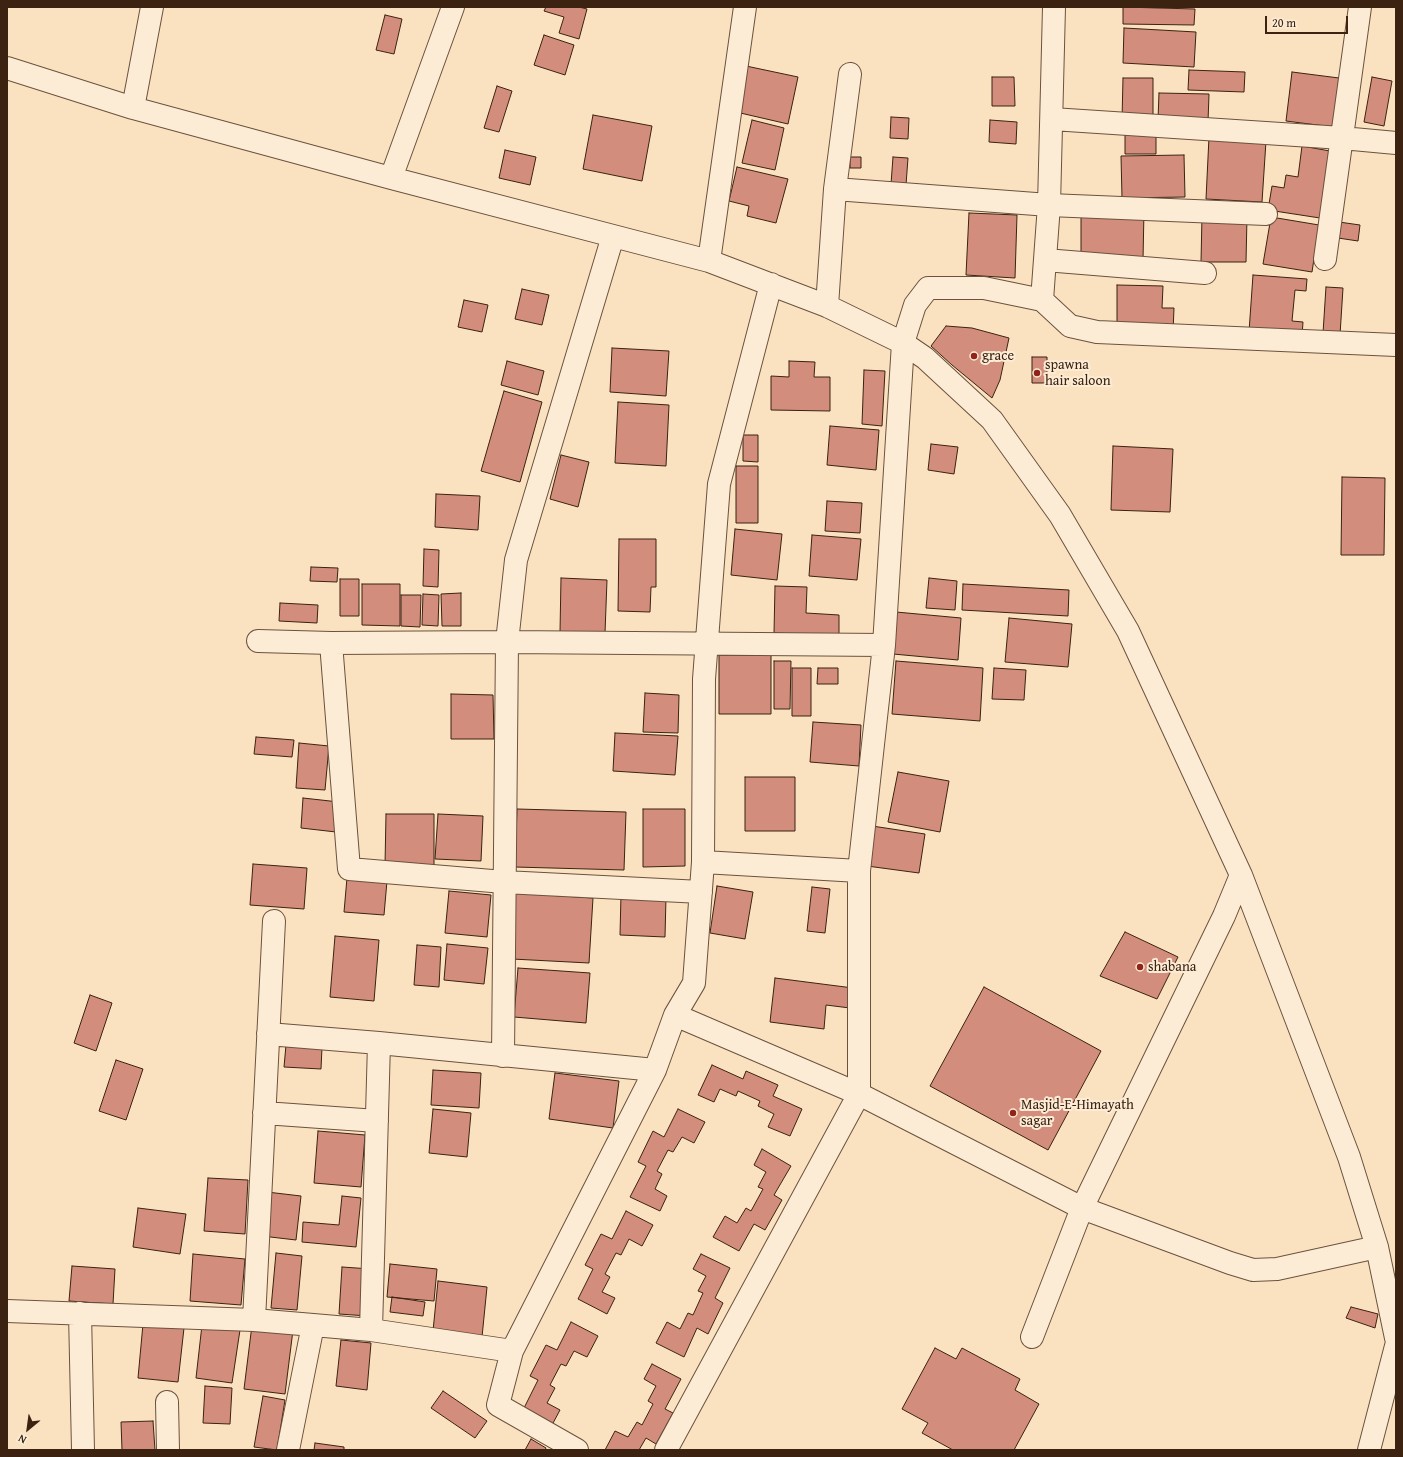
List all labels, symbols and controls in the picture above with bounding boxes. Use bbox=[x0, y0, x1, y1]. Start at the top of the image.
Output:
scale bar bbox=[1267, 8, 1350, 34]
text: 20 m bbox=[1272, 14, 1296, 31]
place label: grace bbox=[982, 348, 1014, 364]
marker: grace bbox=[969, 351, 979, 361]
place label: spawna hair saloon bbox=[1045, 357, 1111, 390]
marker: spawna hair saloon bbox=[1032, 368, 1042, 378]
place label: shabana bbox=[1148, 959, 1196, 975]
marker: shabana bbox=[1135, 962, 1145, 972]
place label: Masjid-E-Himayath sagar bbox=[1021, 1097, 1134, 1130]
marker: Masjid-E-Himayath sagar bbox=[1008, 1108, 1018, 1118]
north arrow bbox=[8, 1409, 48, 1449]
text: N bbox=[15, 1431, 29, 1448]

